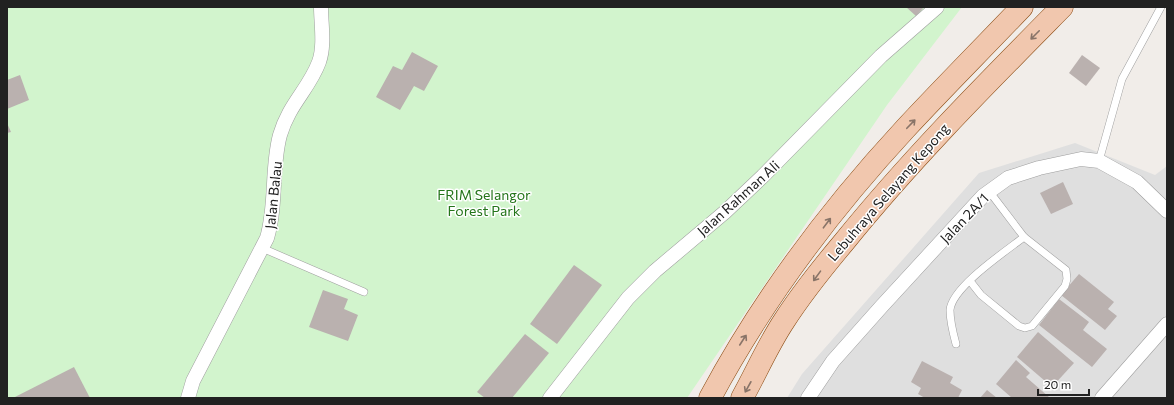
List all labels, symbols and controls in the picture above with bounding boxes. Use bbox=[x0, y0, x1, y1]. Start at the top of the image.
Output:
one-way arrow bbox=[1030, 30, 1040, 40]
one-way arrow bbox=[906, 118, 915, 129]
street label: Lebuhraya Selayang Kepong bbox=[824, 119, 953, 264]
street label: Jalan Rahman Ali bbox=[693, 157, 783, 239]
street label: Jalan Balau bbox=[261, 160, 285, 230]
park label: FRIM Selangor Forest Park bbox=[437, 186, 531, 219]
street label: Jalan 2A/1 bbox=[936, 190, 992, 246]
one-way arrow bbox=[822, 217, 831, 228]
one-way arrow bbox=[812, 271, 821, 282]
one-way arrow bbox=[740, 334, 748, 346]
scale bar bbox=[1038, 371, 1089, 397]
text: 20 m bbox=[1044, 377, 1071, 391]
one-way arrow bbox=[744, 380, 751, 392]

